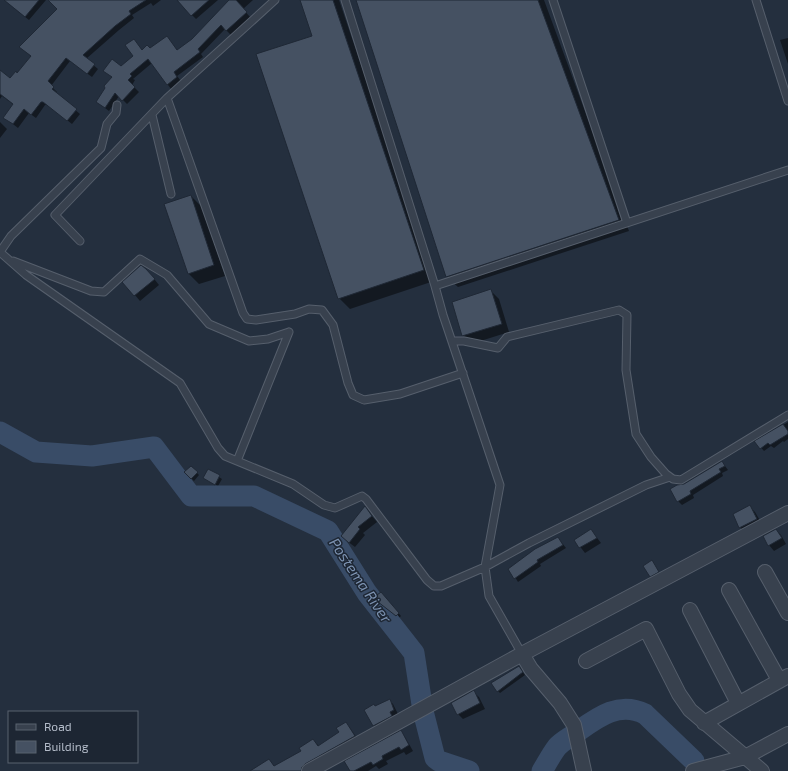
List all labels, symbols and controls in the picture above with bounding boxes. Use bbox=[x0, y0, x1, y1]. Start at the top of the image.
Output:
water label: Postema River bbox=[326, 534, 397, 627]
legend bbox=[8, 711, 138, 763]
text: Road bbox=[44, 719, 72, 733]
text: Building bbox=[44, 739, 89, 753]

